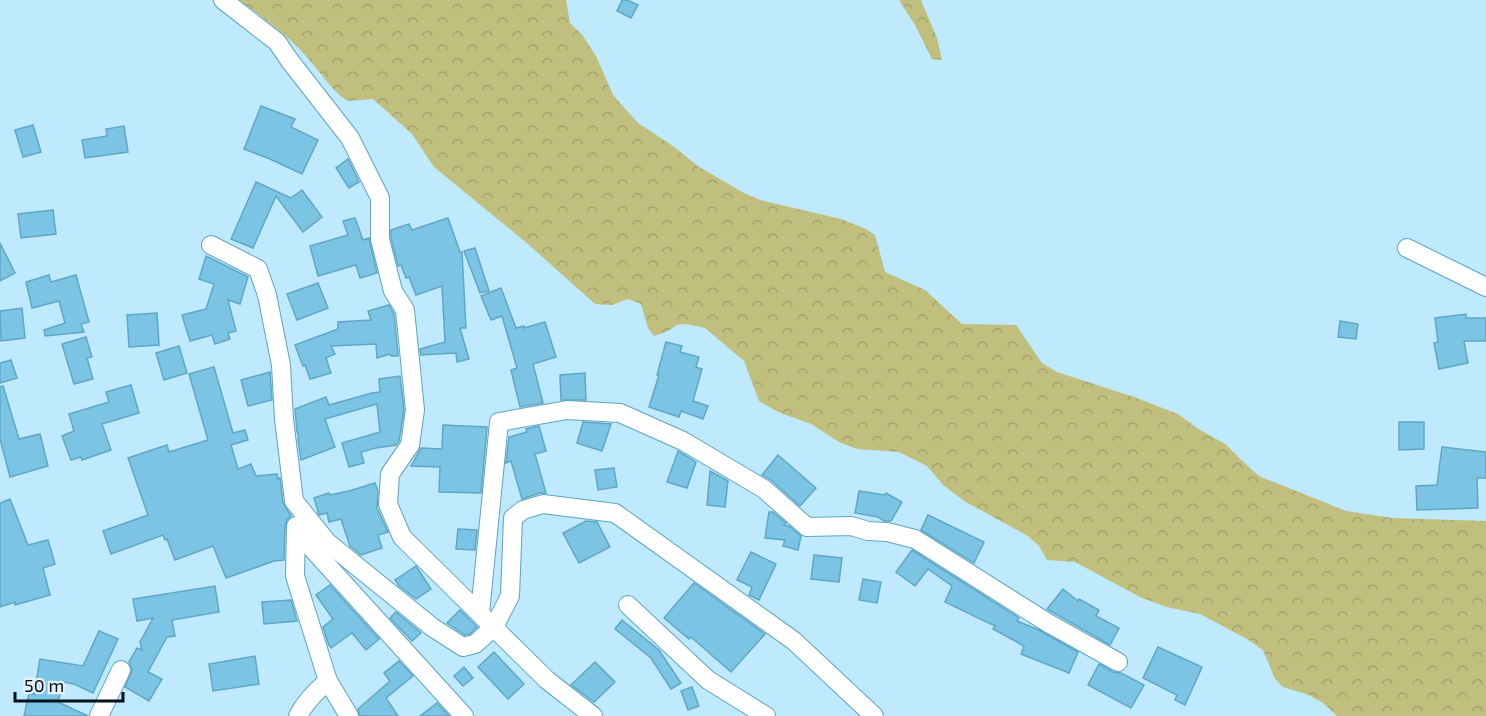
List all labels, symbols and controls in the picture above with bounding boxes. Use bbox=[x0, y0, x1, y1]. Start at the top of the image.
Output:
scale bar bbox=[15, 665, 123, 703]
text: 50 m bbox=[24, 674, 64, 696]

